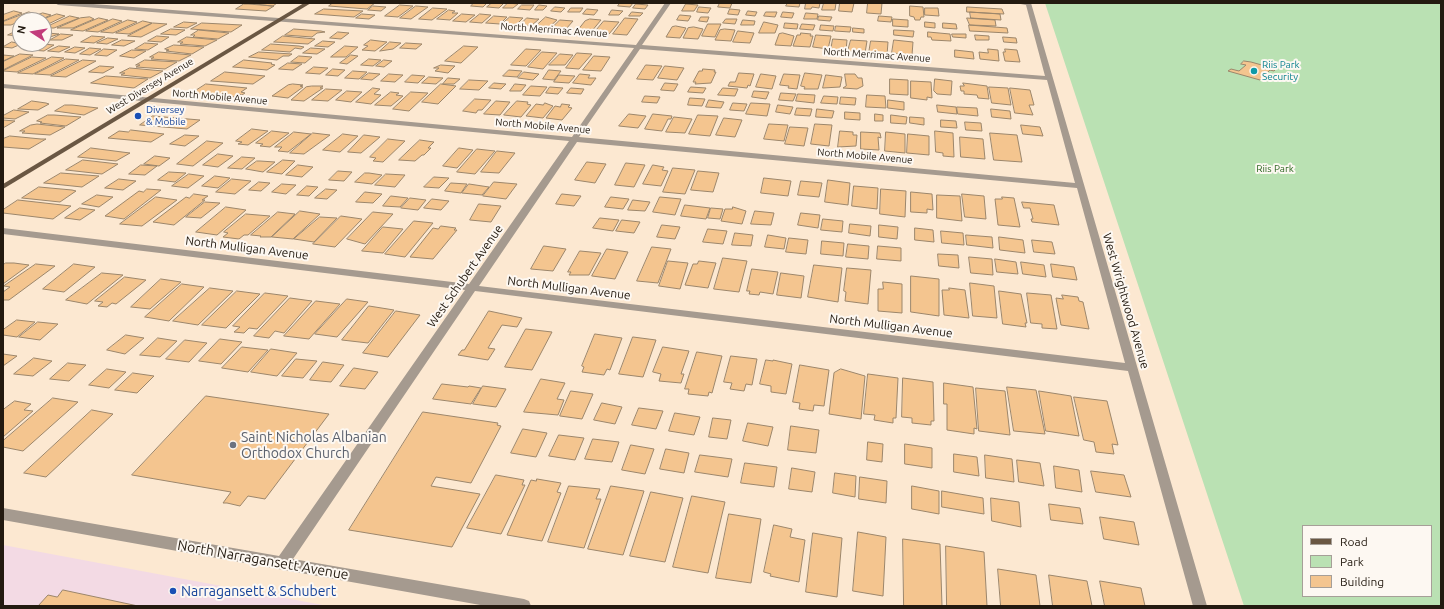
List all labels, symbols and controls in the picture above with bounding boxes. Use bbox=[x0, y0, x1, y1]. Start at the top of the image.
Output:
north arrow bbox=[12, 12, 52, 52]
street label: North Merrimac Avenue bbox=[500, 20, 608, 40]
text: N bbox=[15, 24, 28, 35]
street label: North Merrimac Avenue bbox=[823, 45, 931, 65]
street label: West Diversey Avenue bbox=[104, 55, 196, 117]
place label: Riis Park Security bbox=[1262, 59, 1300, 82]
marker: Riis Park Security bbox=[1249, 66, 1259, 76]
street label: North Mobile Avenue bbox=[172, 87, 268, 107]
place label: Diversey & Mobile bbox=[146, 104, 186, 128]
marker: Diversey & Mobile bbox=[133, 111, 143, 121]
street label: North Mobile Avenue bbox=[495, 116, 591, 136]
street label: North Mobile Avenue bbox=[817, 146, 913, 166]
park label: Riis Park bbox=[1256, 163, 1294, 175]
street label: West Schubert Avenue bbox=[424, 222, 506, 330]
street label: West Wrightwood Avenue bbox=[1100, 231, 1152, 371]
street label: North Mulligan Avenue bbox=[185, 233, 309, 263]
street label: North Mulligan Avenue bbox=[507, 273, 631, 303]
street label: North Mulligan Avenue bbox=[829, 311, 953, 341]
place label: Saint Nicholas Albanian Orthodox Church bbox=[241, 429, 387, 462]
marker: Saint Nicholas Albanian Orthodox Church bbox=[228, 440, 238, 450]
legend bbox=[1302, 525, 1432, 597]
text: Road bbox=[1340, 535, 1368, 548]
street label: North Narragansett Avenue bbox=[176, 537, 350, 583]
text: Park bbox=[1340, 555, 1364, 568]
text: Building bbox=[1340, 575, 1384, 588]
place label: Narragansett & Schubert bbox=[181, 583, 336, 599]
marker: Narragansett & Schubert bbox=[168, 586, 178, 596]

